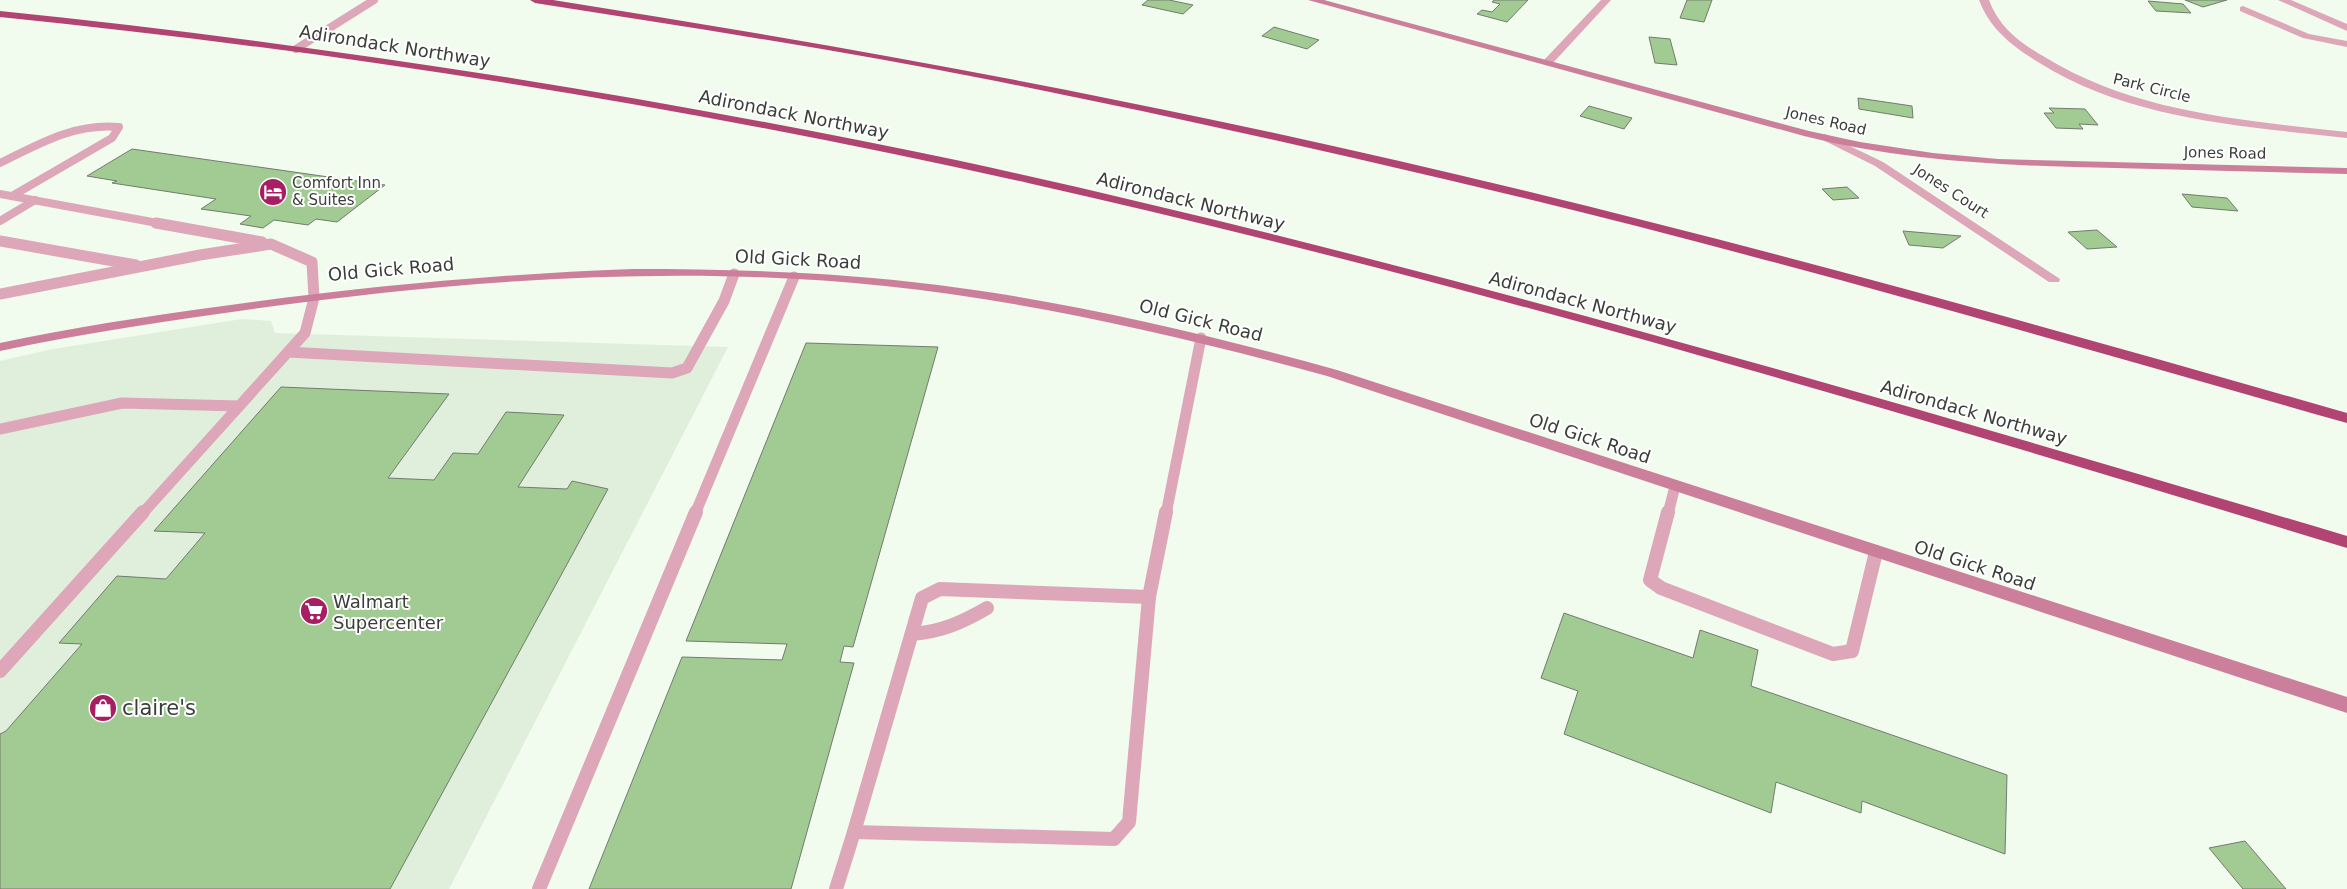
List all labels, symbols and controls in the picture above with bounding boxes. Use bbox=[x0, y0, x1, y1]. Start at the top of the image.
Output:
street label: Adirondack Northway bbox=[298, 21, 492, 72]
street label: Park Circle bbox=[2111, 70, 2193, 106]
street label: Adirondack Northway bbox=[697, 85, 891, 143]
street label: Jones Road bbox=[1783, 103, 1868, 139]
street label: Jones Road bbox=[2183, 143, 2266, 163]
street label: Jones Court bbox=[1909, 159, 1992, 222]
street label: Adirondack Northway bbox=[1095, 167, 1288, 235]
place label: Comfort Inn & Suites bbox=[292, 174, 381, 209]
hotel icon: Comfort Inn & Suites bbox=[258, 177, 288, 207]
street label: Old Gick Road bbox=[734, 245, 862, 273]
street label: Old Gick Road bbox=[327, 253, 455, 285]
street label: Adirondack Northway bbox=[1487, 267, 1679, 337]
street label: Old Gick Road bbox=[1137, 295, 1265, 345]
street label: Adirondack Northway bbox=[1878, 375, 2070, 449]
street label: Old Gick Road bbox=[1527, 408, 1653, 468]
street label: Old Gick Road bbox=[1912, 535, 2038, 595]
place label: Walmart Supercenter bbox=[333, 591, 444, 633]
supermarket icon: Walmart Supercenter bbox=[299, 596, 329, 626]
shop icon: claire's bbox=[88, 693, 118, 723]
place label: claire's bbox=[122, 696, 196, 720]

